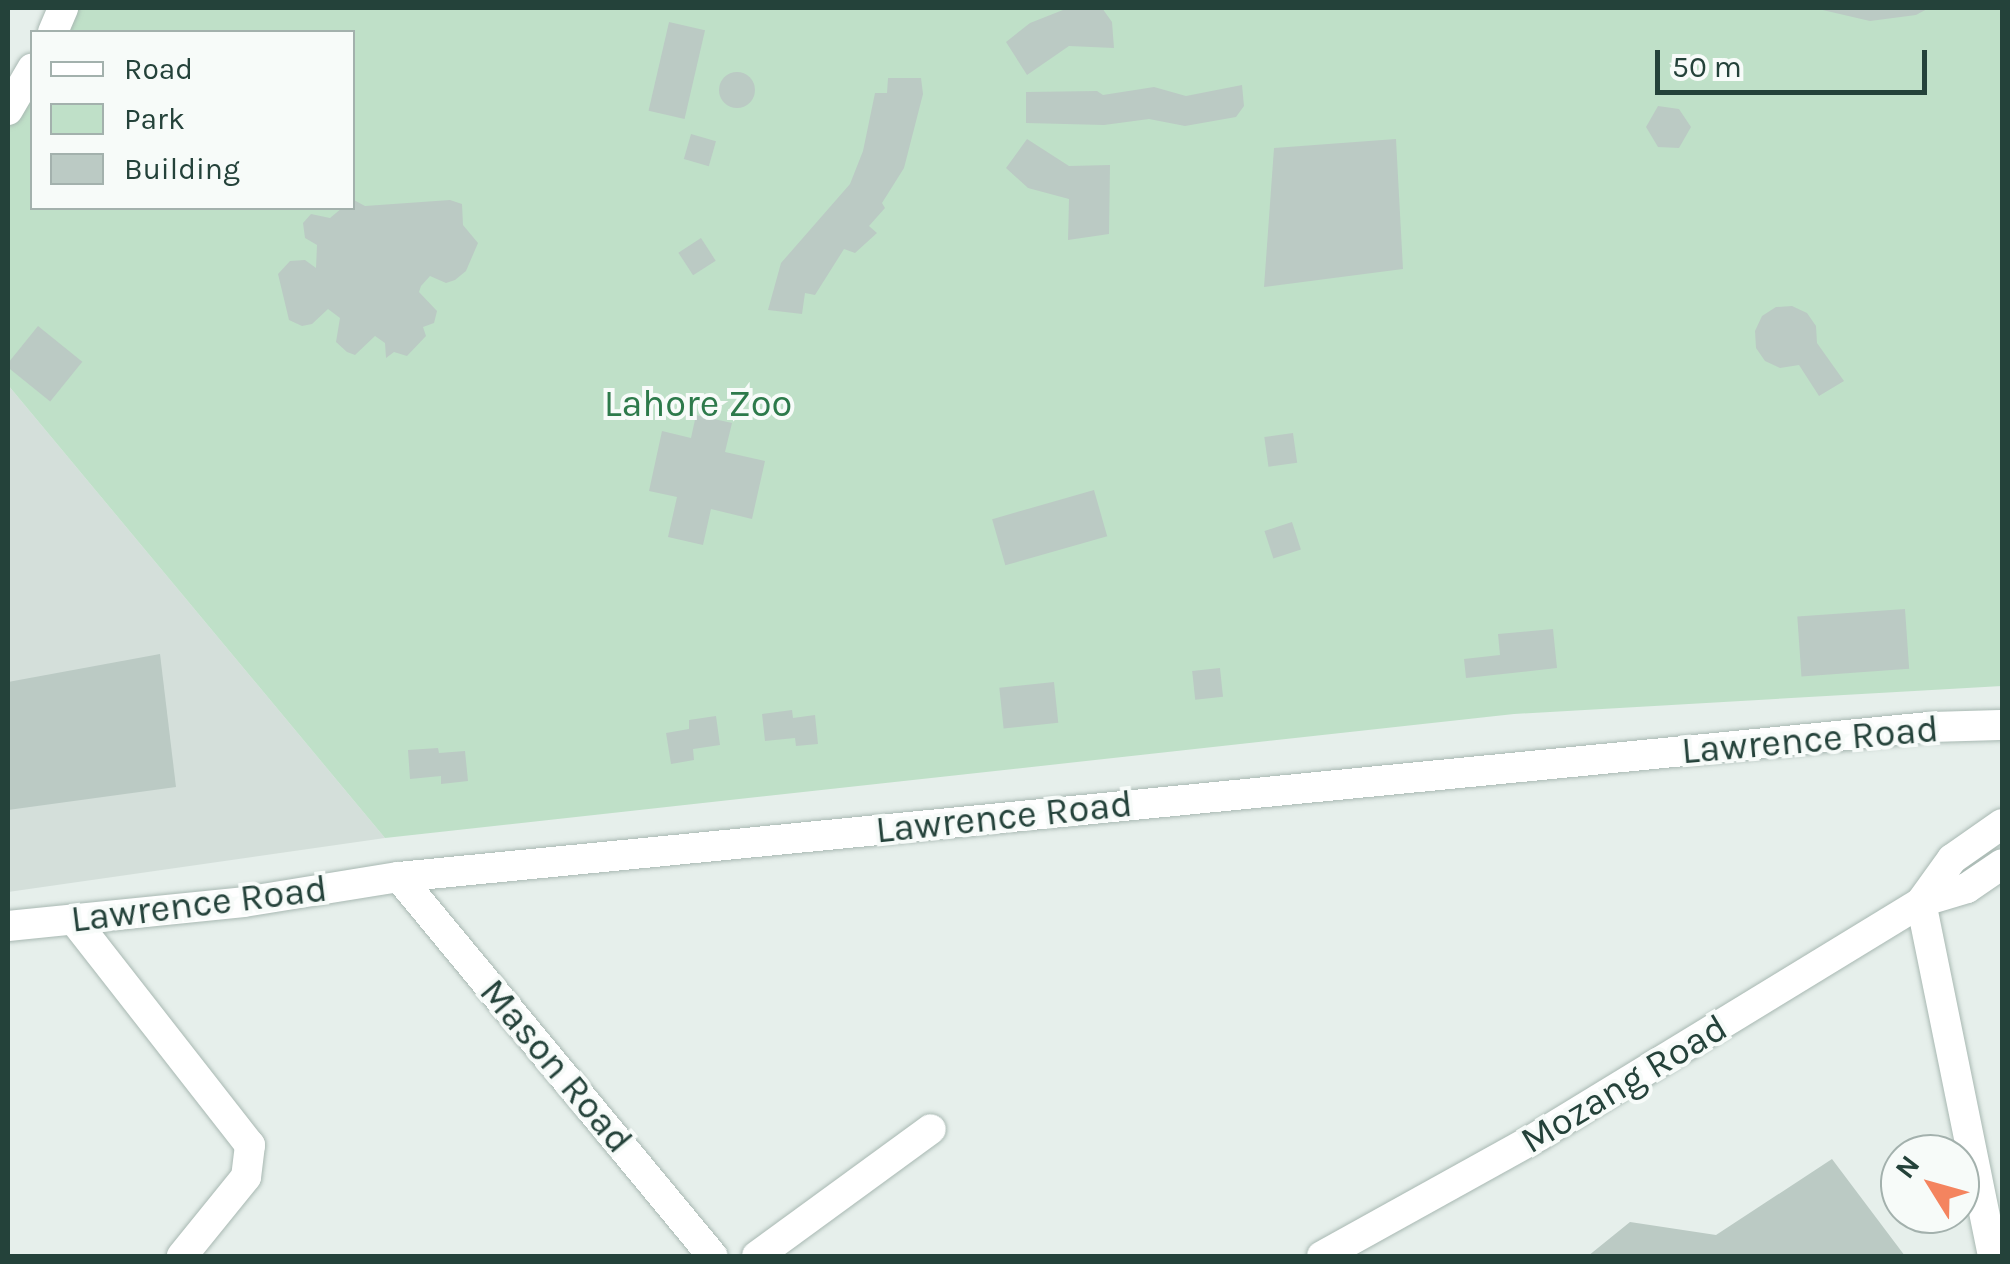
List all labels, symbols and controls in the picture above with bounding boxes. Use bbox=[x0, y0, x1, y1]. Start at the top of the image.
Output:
legend bbox=[30, 30, 355, 210]
scale bar bbox=[1660, 30, 1932, 92]
text: 50 m bbox=[1672, 49, 1742, 85]
text: Road bbox=[124, 51, 193, 87]
text: Park bbox=[124, 101, 185, 137]
text: Building bbox=[124, 151, 240, 187]
park label: Lahore Zoo bbox=[604, 381, 792, 427]
street label: Lawrence Road bbox=[1679, 706, 1941, 774]
street label: Lawrence Road bbox=[873, 781, 1135, 853]
street label: Lawrence Road bbox=[68, 866, 330, 942]
street label: Mason Road bbox=[470, 970, 642, 1162]
street label: Mozang Road bbox=[1512, 1005, 1736, 1163]
north arrow bbox=[1880, 1134, 1980, 1234]
text: N bbox=[1888, 1149, 1926, 1185]

